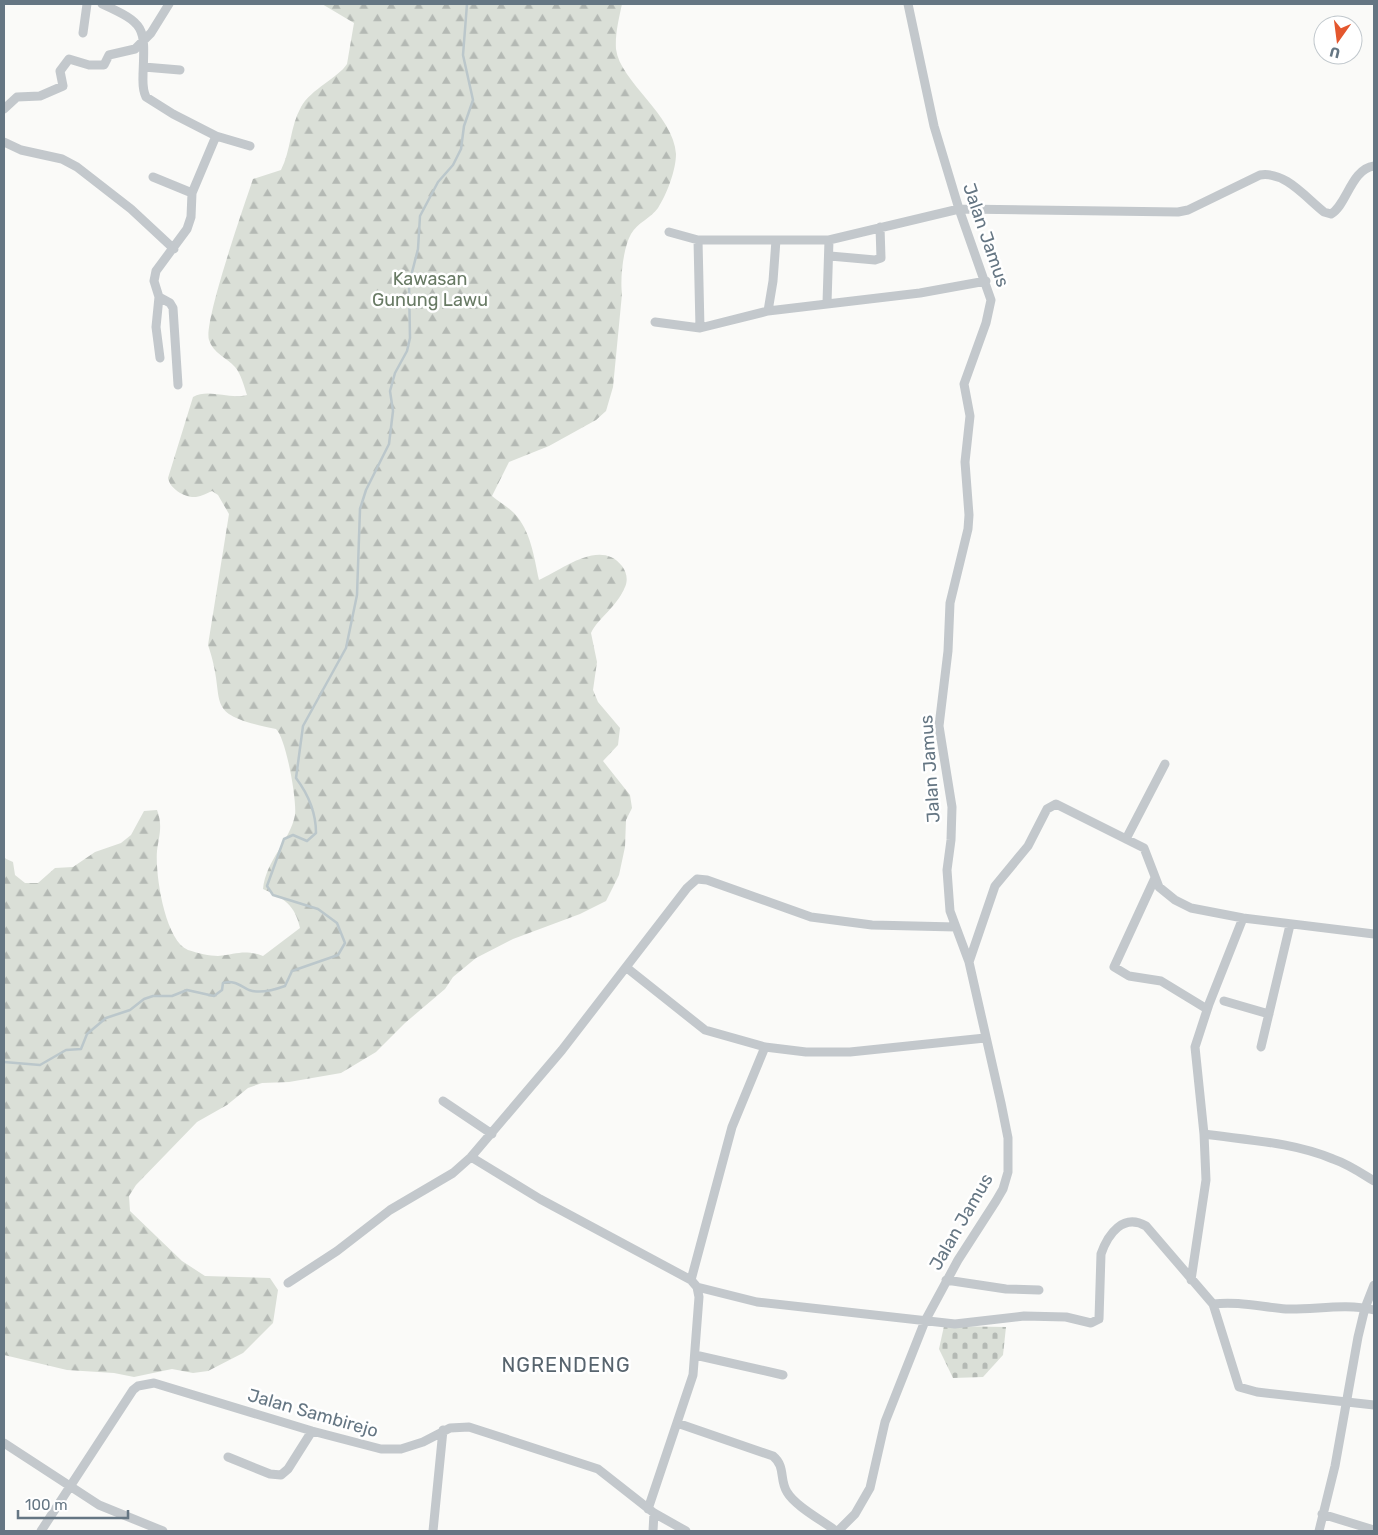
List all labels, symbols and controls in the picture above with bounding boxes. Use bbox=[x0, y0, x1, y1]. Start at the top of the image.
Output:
north arrow bbox=[1313, 15, 1363, 65]
text: U bbox=[1328, 43, 1342, 62]
street label: Jalan Jamus bbox=[958, 180, 1014, 290]
park label: Kawasan Gunung Lawu bbox=[372, 268, 488, 311]
street label: Jalan Jamus bbox=[915, 714, 945, 824]
street label: Jalan Jamus bbox=[924, 1170, 998, 1274]
district label: NGRENDENG bbox=[501, 1353, 631, 1377]
street label: Jalan Sambirejo bbox=[245, 1384, 381, 1442]
scale bar bbox=[18, 1488, 128, 1520]
text: 100 m bbox=[25, 1496, 67, 1514]

